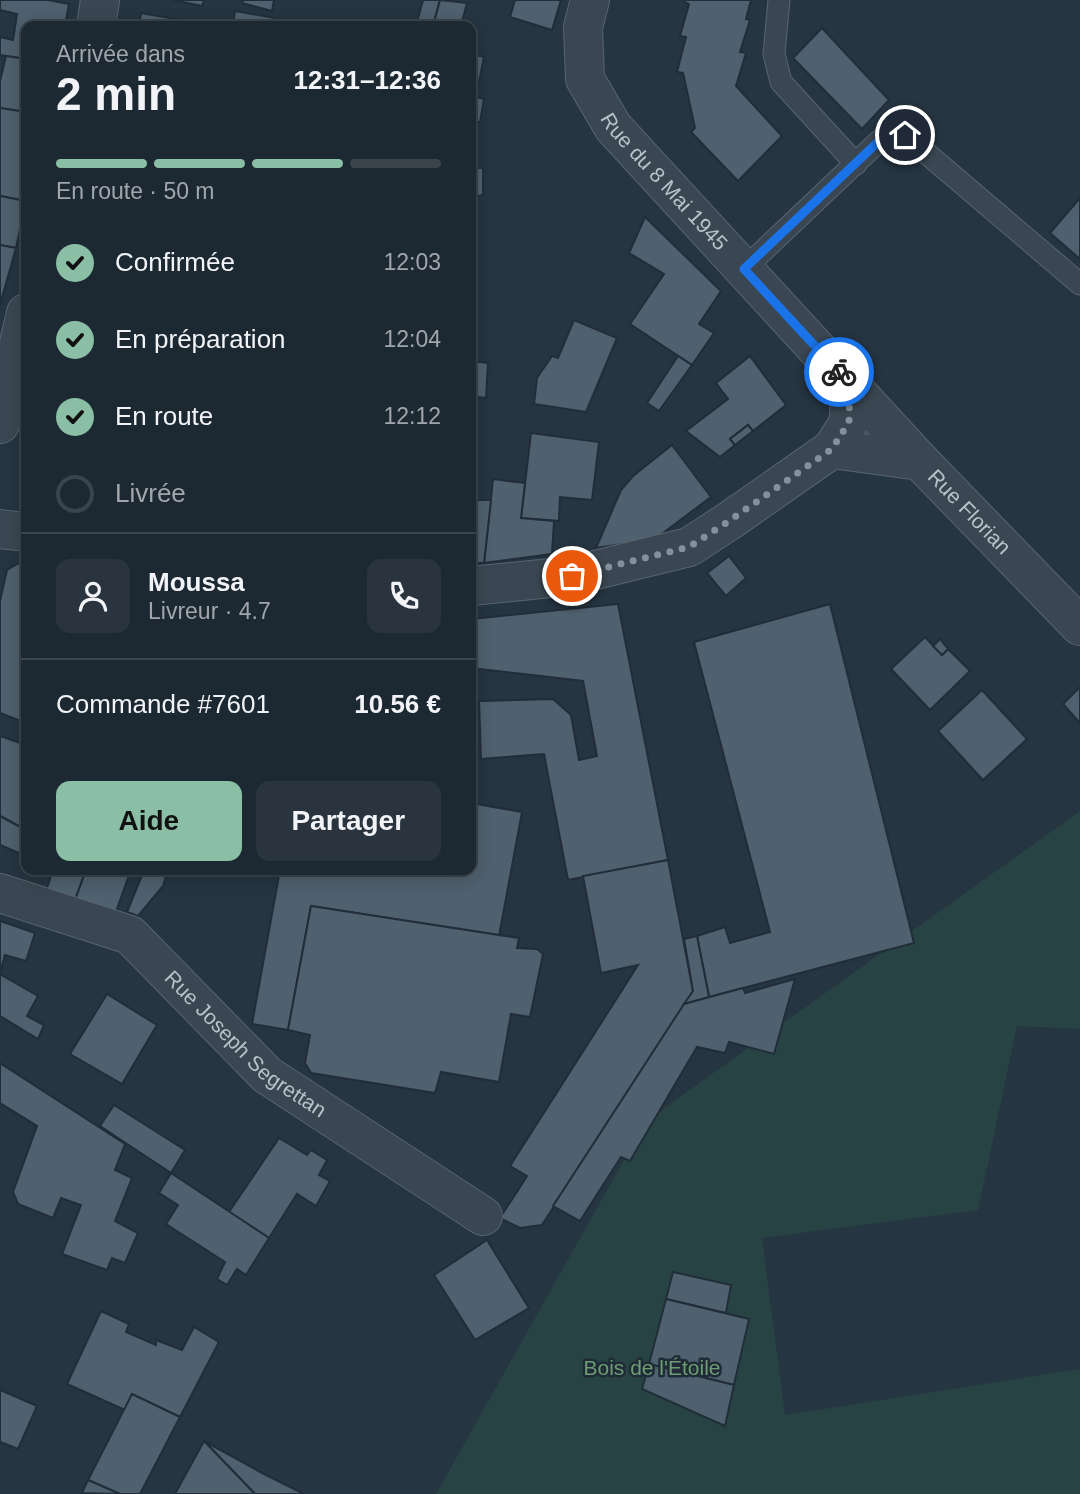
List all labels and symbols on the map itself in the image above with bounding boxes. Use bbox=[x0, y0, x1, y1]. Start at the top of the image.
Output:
pin bbox=[875, 105, 935, 165]
street label: Rue du 8 Mai 1945 bbox=[596, 109, 732, 255]
courier bbox=[804, 337, 874, 407]
street label: Rue Florian bbox=[924, 465, 1016, 559]
pin bbox=[542, 546, 602, 606]
street label: Rue Joseph Segrettan bbox=[160, 966, 331, 1121]
park label: Bois de l'Étoile bbox=[583, 1356, 721, 1379]

